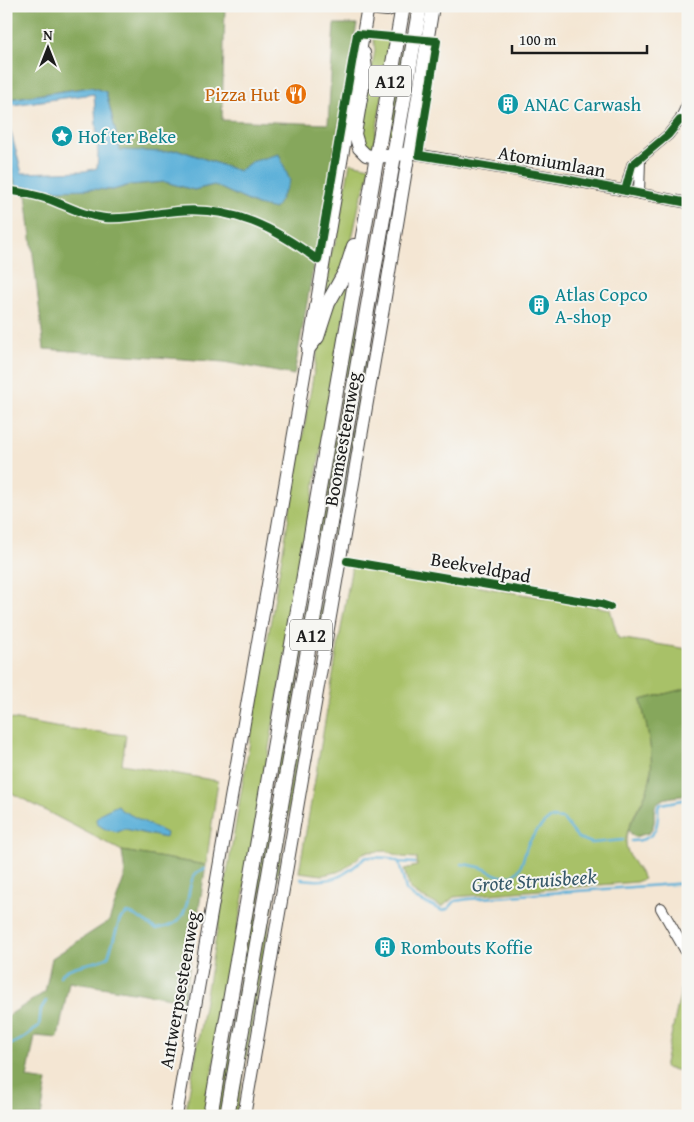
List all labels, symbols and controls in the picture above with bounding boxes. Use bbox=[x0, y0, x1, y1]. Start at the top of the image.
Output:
north arrow bbox=[22, 22, 72, 72]
scale bar bbox=[512, 22, 646, 54]
text: N bbox=[43, 25, 53, 45]
text: 100 m bbox=[519, 29, 557, 50]
road number: A12 bbox=[369, 66, 411, 96]
place label: Pizza Hut bbox=[205, 80, 280, 108]
restaurant icon: Pizza Hut bbox=[284, 82, 308, 106]
place label: ANAC Carwash bbox=[524, 90, 642, 118]
building icon: ANAC Carwash bbox=[496, 92, 520, 116]
place label: Hof ter Beke bbox=[78, 122, 176, 150]
place icon: Hof ter Beke bbox=[50, 124, 74, 148]
street label: Atomiumlaan bbox=[496, 138, 608, 184]
place label: Atlas Copco A-shop bbox=[555, 280, 648, 330]
building icon: Atlas Copco A-shop bbox=[527, 293, 551, 317]
street label: Boomsesteenweg bbox=[316, 369, 368, 509]
street label: Beekveldpad bbox=[429, 544, 534, 590]
road number: A12 bbox=[290, 620, 332, 650]
water label: Grote Struisbeek bbox=[471, 861, 598, 899]
street label: Antwerpsesteenweg bbox=[151, 908, 207, 1071]
place label: Rombouts Koffie bbox=[401, 933, 533, 961]
building icon: Rombouts Koffie bbox=[373, 935, 397, 959]

